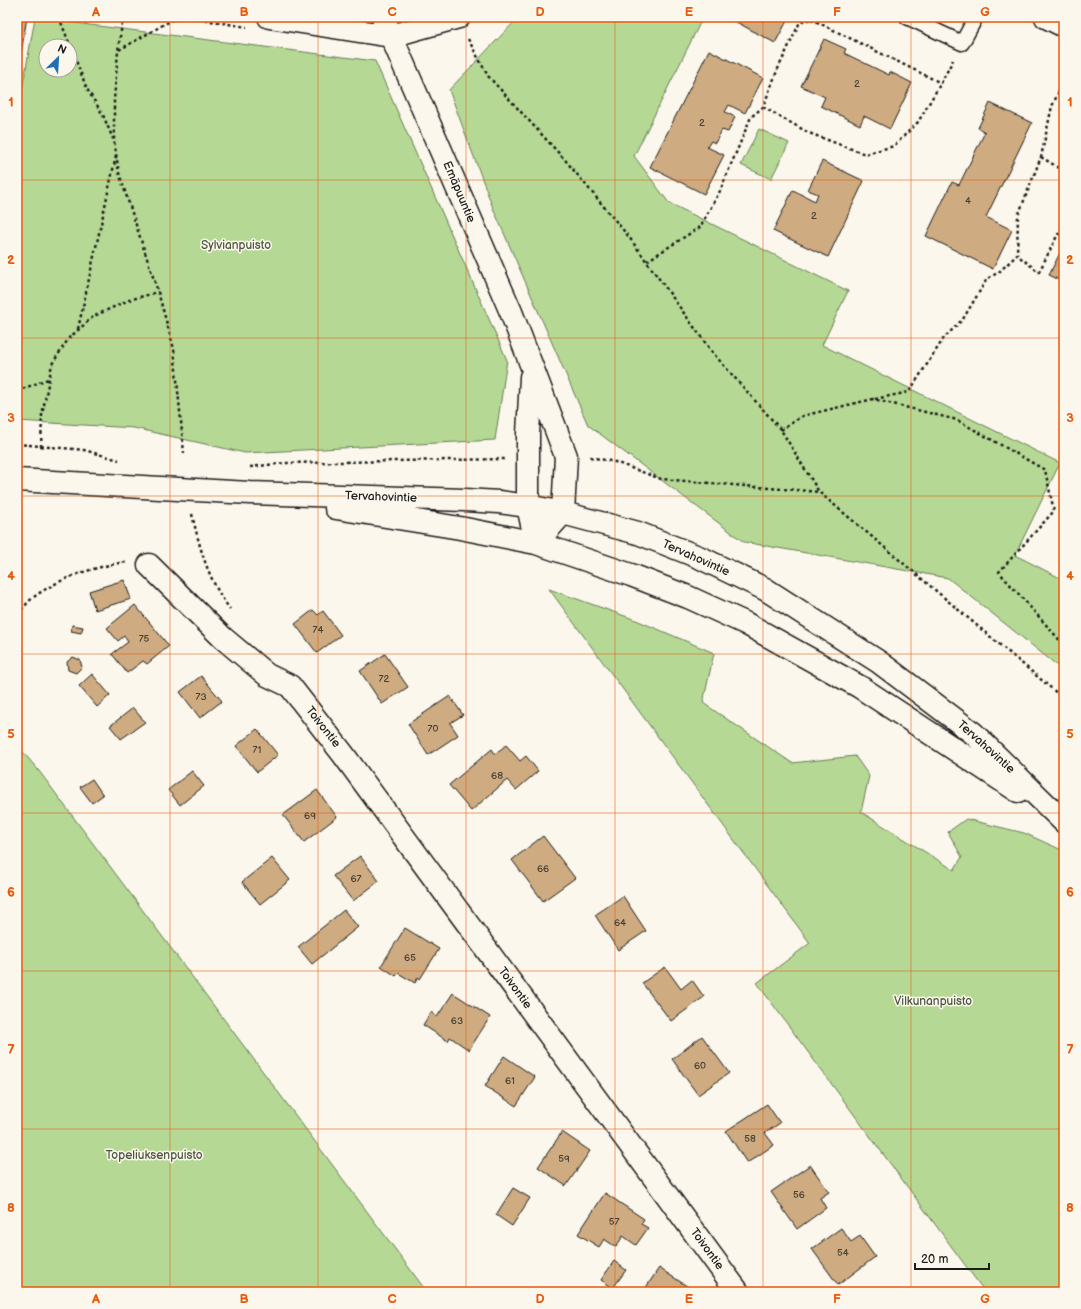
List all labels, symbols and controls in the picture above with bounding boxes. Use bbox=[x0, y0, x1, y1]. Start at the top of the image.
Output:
text: A bbox=[91, 4, 100, 20]
text: B bbox=[239, 4, 249, 20]
text: C bbox=[387, 4, 397, 20]
text: D bbox=[535, 4, 545, 20]
text: E bbox=[685, 4, 694, 20]
text: F bbox=[833, 4, 841, 20]
text: G bbox=[980, 4, 990, 20]
north arrow bbox=[38, 38, 78, 78]
text: N bbox=[56, 42, 69, 57]
house number: 2 bbox=[854, 78, 860, 90]
text: 1 bbox=[8, 94, 14, 110]
text: 1 bbox=[1067, 94, 1073, 110]
house number: 2 bbox=[699, 117, 705, 129]
street label: Emäpuuntie bbox=[439, 159, 479, 225]
house number: 4 bbox=[965, 195, 971, 207]
house number: 2 bbox=[811, 210, 817, 222]
park label: Sylvianpuisto bbox=[201, 238, 271, 253]
text: 2 bbox=[7, 252, 15, 268]
text: 2 bbox=[1066, 252, 1074, 268]
text: 3 bbox=[7, 410, 15, 426]
text: 3 bbox=[1066, 410, 1074, 426]
street label: Tervahovintie bbox=[345, 488, 417, 506]
street label: Tervahovintie bbox=[660, 536, 732, 580]
text: 4 bbox=[7, 568, 15, 584]
text: 4 bbox=[1066, 568, 1074, 584]
house number: 74 bbox=[312, 624, 324, 636]
house number: 75 bbox=[139, 633, 150, 645]
house number: 72 bbox=[379, 673, 390, 685]
house number: 73 bbox=[195, 691, 207, 703]
street label: Toivontie bbox=[302, 703, 344, 751]
street label: Tervahovintie bbox=[954, 717, 1018, 777]
house number: 70 bbox=[428, 723, 439, 735]
text: 5 bbox=[7, 726, 15, 742]
text: 5 bbox=[1066, 726, 1074, 742]
house number: 71 bbox=[253, 744, 262, 756]
house number: 68 bbox=[491, 770, 503, 782]
house number: 69 bbox=[304, 810, 316, 822]
house number: 66 bbox=[537, 863, 549, 875]
house number: 67 bbox=[350, 873, 362, 885]
text: 6 bbox=[7, 884, 15, 900]
text: 6 bbox=[1066, 884, 1074, 900]
house number: 64 bbox=[614, 917, 626, 929]
house number: 65 bbox=[404, 952, 416, 964]
street label: Toivontie bbox=[495, 964, 535, 1012]
park label: Vilkunanpuisto bbox=[894, 994, 972, 1009]
house number: 63 bbox=[451, 1015, 463, 1027]
text: 7 bbox=[7, 1042, 15, 1058]
text: 7 bbox=[1066, 1042, 1074, 1058]
house number: 60 bbox=[694, 1060, 706, 1072]
house number: 61 bbox=[505, 1075, 515, 1087]
house number: 58 bbox=[744, 1133, 756, 1145]
park label: Topeliuksenpuisto bbox=[105, 1148, 203, 1163]
house number: 59 bbox=[558, 1153, 570, 1165]
house number: 56 bbox=[793, 1189, 805, 1201]
text: 8 bbox=[7, 1200, 15, 1216]
text: 8 bbox=[1066, 1200, 1074, 1216]
house number: 57 bbox=[609, 1216, 619, 1228]
street label: Toivontie bbox=[687, 1225, 727, 1273]
scale bar bbox=[915, 1245, 989, 1271]
house number: 54 bbox=[837, 1247, 849, 1259]
text: 20 m bbox=[921, 1252, 948, 1267]
text: A bbox=[91, 1291, 100, 1307]
text: B bbox=[239, 1291, 249, 1307]
text: C bbox=[387, 1291, 397, 1307]
text: D bbox=[535, 1291, 545, 1307]
text: E bbox=[685, 1291, 694, 1307]
text: F bbox=[833, 1291, 841, 1307]
text: G bbox=[980, 1291, 990, 1307]

